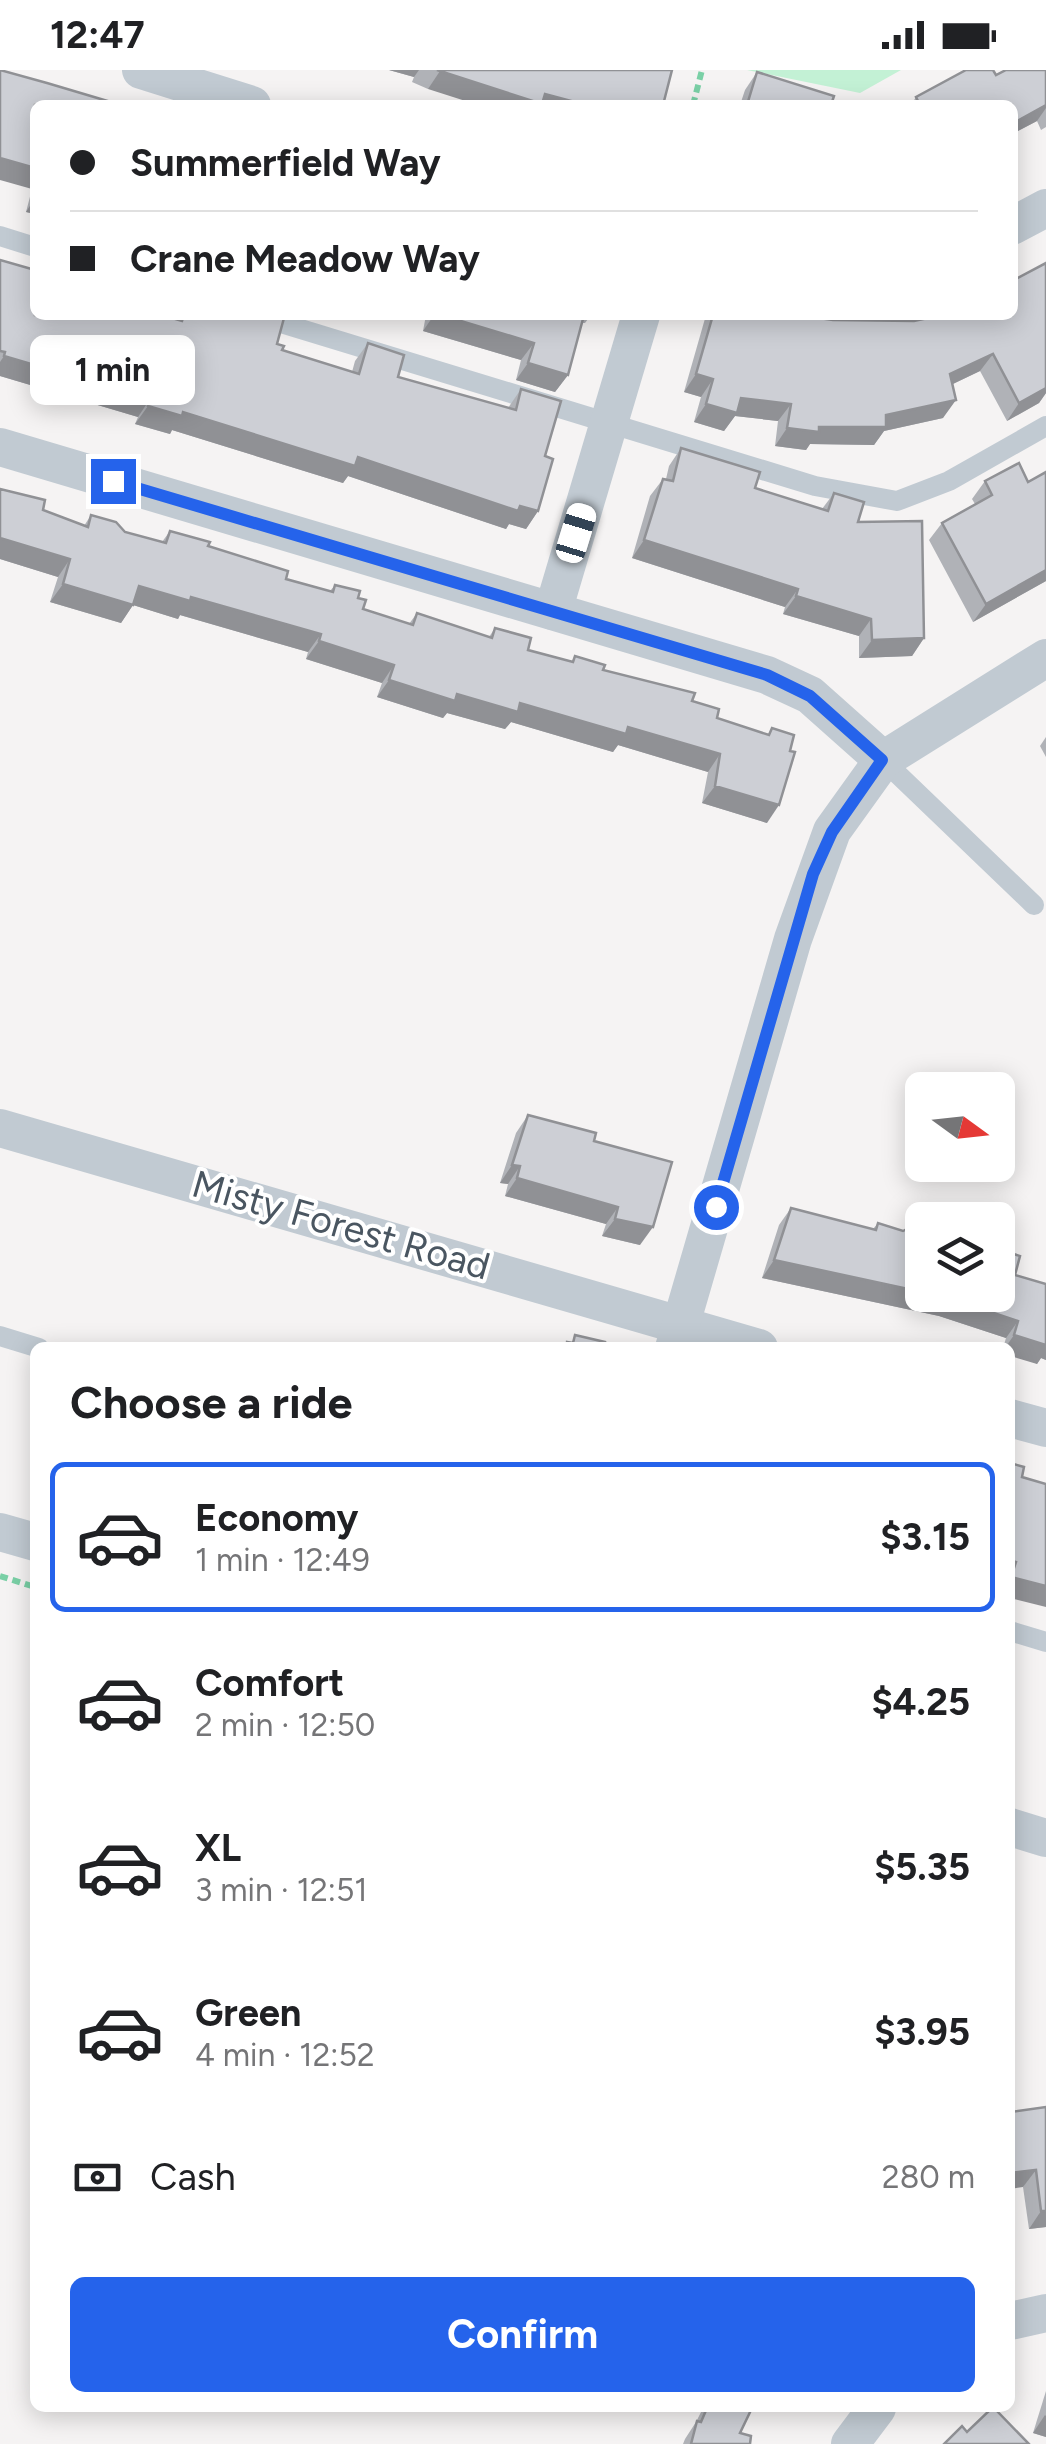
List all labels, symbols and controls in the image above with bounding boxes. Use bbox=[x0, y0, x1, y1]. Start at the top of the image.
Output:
text: 12:47 bbox=[50, 12, 145, 58]
text: Summerfield Way bbox=[130, 140, 441, 186]
text: Crane Meadow Way bbox=[130, 236, 480, 282]
callout: 1 min bbox=[31, 336, 196, 406]
text: 1 min bbox=[75, 351, 150, 389]
route end bbox=[91, 459, 136, 504]
car bbox=[553, 500, 599, 566]
north arrow bbox=[905, 1072, 1015, 1182]
map controls bbox=[905, 1072, 1015, 1312]
street label: Misty Forest Road bbox=[187, 1161, 495, 1289]
route start bbox=[694, 1185, 739, 1230]
button: layers bbox=[905, 1202, 1015, 1312]
text: Choose a ride bbox=[70, 1375, 352, 1429]
icon: car bbox=[75, 1492, 165, 1582]
text: Economy bbox=[195, 1495, 358, 1541]
text: $3.15 bbox=[880, 1514, 970, 1560]
text: 1 min · 12:49 bbox=[195, 1541, 370, 1579]
icon: car bbox=[75, 1657, 165, 1747]
text: Comfort bbox=[195, 1660, 344, 1706]
text: $4.25 bbox=[871, 1679, 970, 1725]
text: 2 min · 12:50 bbox=[195, 1706, 375, 1744]
icon: car bbox=[75, 1822, 165, 1912]
text: XL bbox=[195, 1825, 241, 1871]
text: $5.35 bbox=[874, 1844, 970, 1890]
text: 3 min · 12:51 bbox=[195, 1871, 368, 1909]
icon: car bbox=[75, 1987, 165, 2077]
text: Green bbox=[195, 1990, 301, 2036]
text: $3.95 bbox=[874, 2009, 970, 2055]
text: 4 min · 12:52 bbox=[195, 2036, 375, 2074]
icon: cash bbox=[70, 2150, 125, 2205]
text: Cash bbox=[150, 2154, 236, 2200]
text: 280 m bbox=[882, 2158, 975, 2196]
button: Confirm bbox=[70, 2277, 975, 2392]

